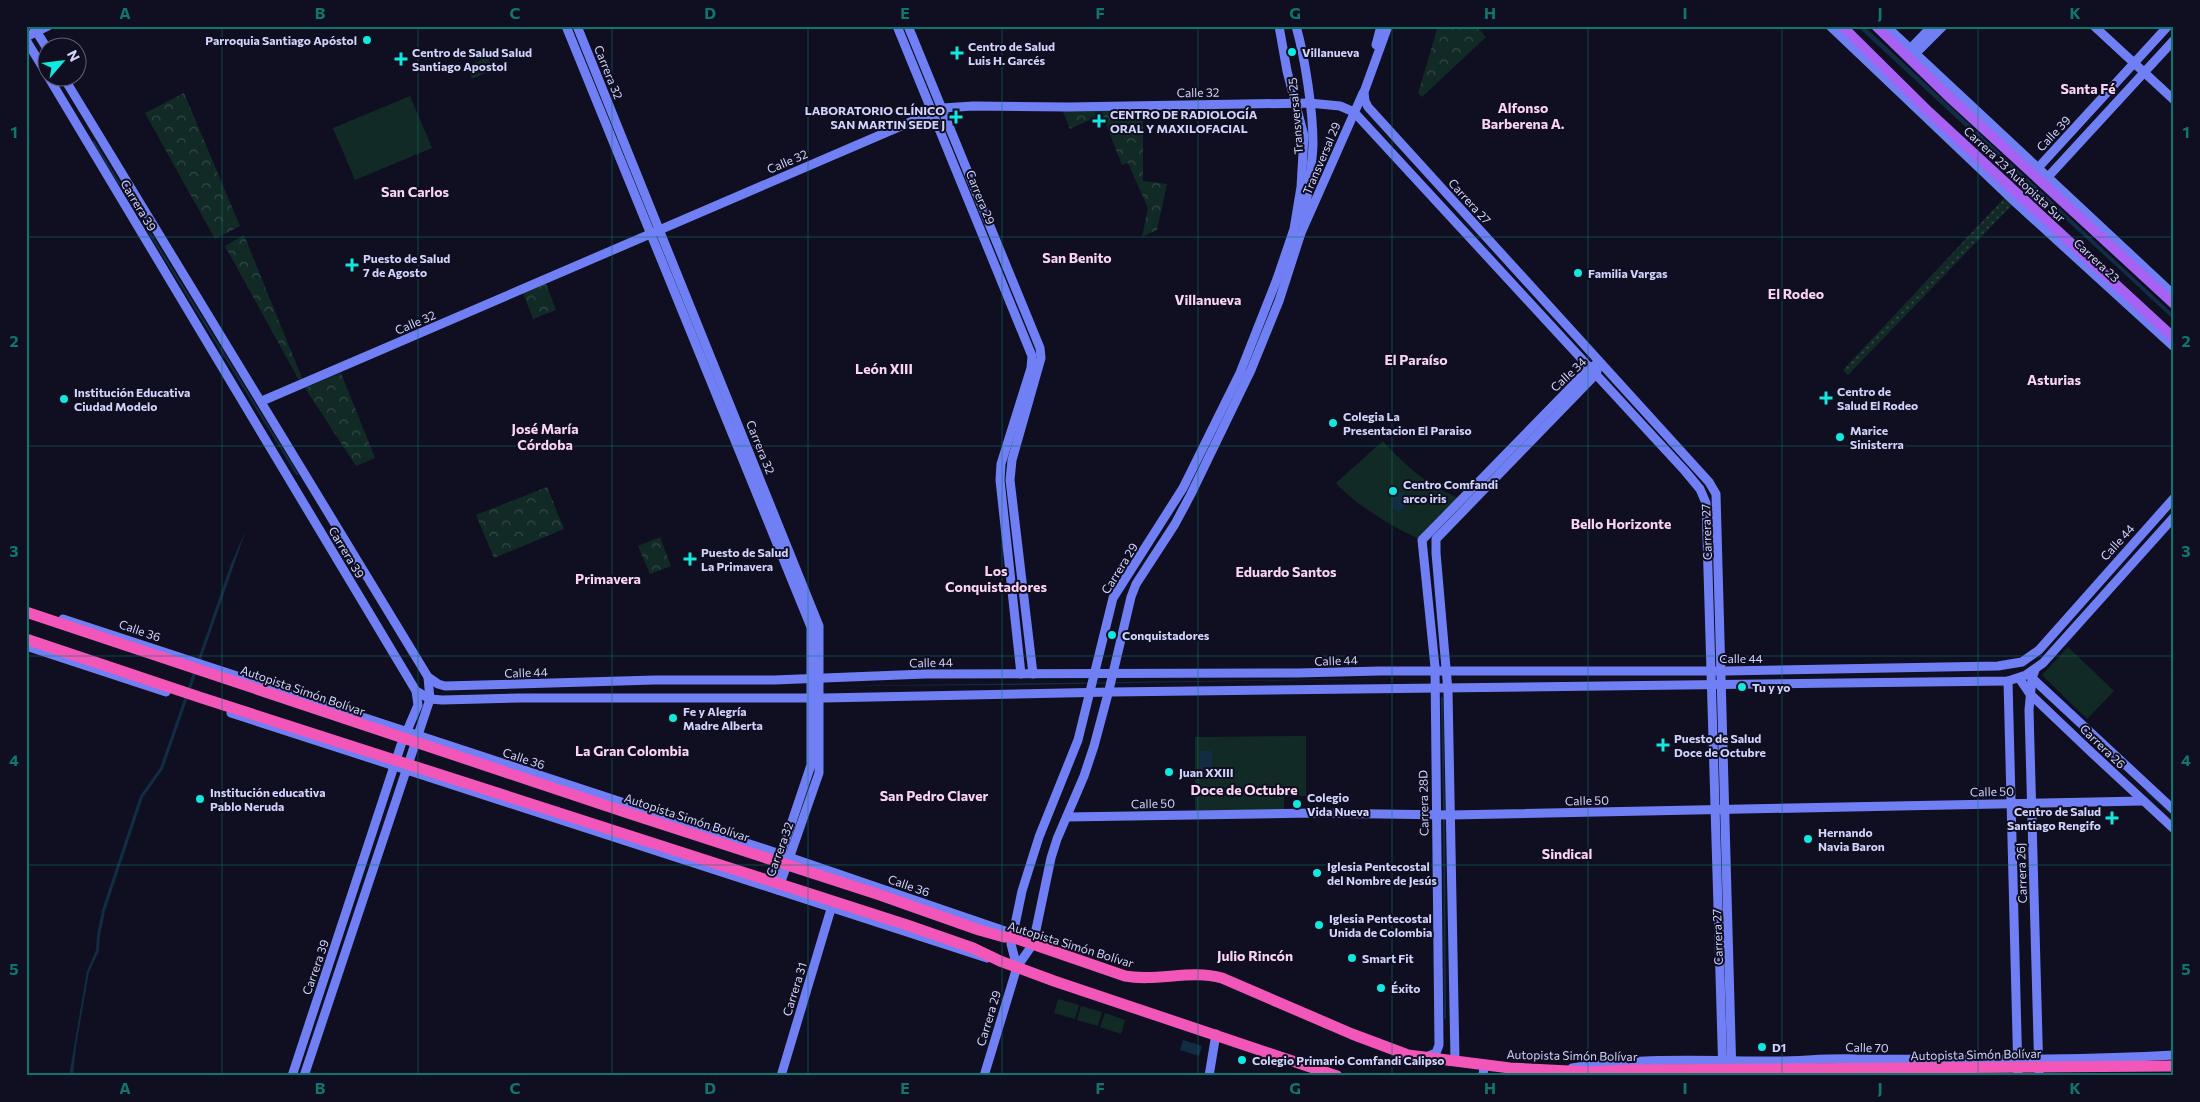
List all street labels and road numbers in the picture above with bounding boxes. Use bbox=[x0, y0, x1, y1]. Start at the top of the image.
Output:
street label: Carrera 32 bbox=[592, 43, 626, 101]
street label: Transversal 25 bbox=[1285, 77, 1305, 155]
street label: Calle 32 bbox=[1177, 85, 1220, 99]
street label: Calle 39 bbox=[2033, 112, 2073, 154]
street label: Transversal 29 bbox=[1299, 120, 1343, 196]
street label: Carrera 23 Autopista Sur bbox=[1961, 123, 2069, 225]
street label: Calle 32 bbox=[765, 146, 810, 176]
street label: Carrera 29 bbox=[964, 168, 998, 226]
street label: Carrera 27 bbox=[1446, 175, 1494, 227]
street label: Carrera 39 bbox=[118, 177, 160, 233]
street label: Carrera 23 bbox=[2071, 235, 2123, 285]
street label: Calle 32 bbox=[393, 307, 438, 337]
street label: Calle 34 bbox=[1547, 354, 1589, 394]
street label: Carrera 32 bbox=[744, 418, 778, 476]
street label: Carrera 27 bbox=[1698, 504, 1714, 560]
street label: Calle 44 bbox=[2097, 521, 2137, 563]
street label: Carrera 39 bbox=[326, 524, 368, 580]
street label: Carrera 29 bbox=[1098, 540, 1140, 596]
street label: Calle 36 bbox=[117, 616, 163, 644]
street label: Calle 44 bbox=[1719, 651, 1763, 665]
street label: Calle 44 bbox=[1314, 652, 1358, 668]
street label: Calle 44 bbox=[909, 655, 953, 669]
street label: Autopista Simón Bolívar bbox=[239, 662, 367, 718]
street label: Calle 44 bbox=[504, 664, 548, 680]
street label: Carrera 26 bbox=[2078, 721, 2128, 771]
street label: Calle 36 bbox=[501, 745, 547, 771]
street label: Carrera 28D bbox=[1415, 770, 1431, 836]
street label: Calle 50 bbox=[1970, 784, 2014, 798]
street label: Autopista Simón Bolívar bbox=[623, 790, 752, 844]
street label: Calle 50 bbox=[1565, 793, 1609, 807]
street label: Calle 50 bbox=[1131, 796, 1175, 810]
street label: Carrera 32 bbox=[763, 820, 795, 878]
street label: Carrera 26J bbox=[2013, 842, 2030, 904]
street label: Calle 36 bbox=[886, 871, 932, 899]
street label: Carrera 27 bbox=[1709, 909, 1725, 965]
street label: Autopista Simón Bolívar bbox=[1006, 918, 1136, 970]
street label: Carrera 39 bbox=[299, 937, 331, 997]
street label: Carrera 31 bbox=[779, 960, 809, 1018]
street label: Carrera 29 bbox=[973, 989, 1003, 1047]
street label: Calle 70 bbox=[1845, 1040, 1889, 1054]
street label: Autopista Simón Bolívar bbox=[1910, 1046, 2042, 1062]
street label: Autopista Simón Bolívar bbox=[1506, 1047, 1638, 1063]

